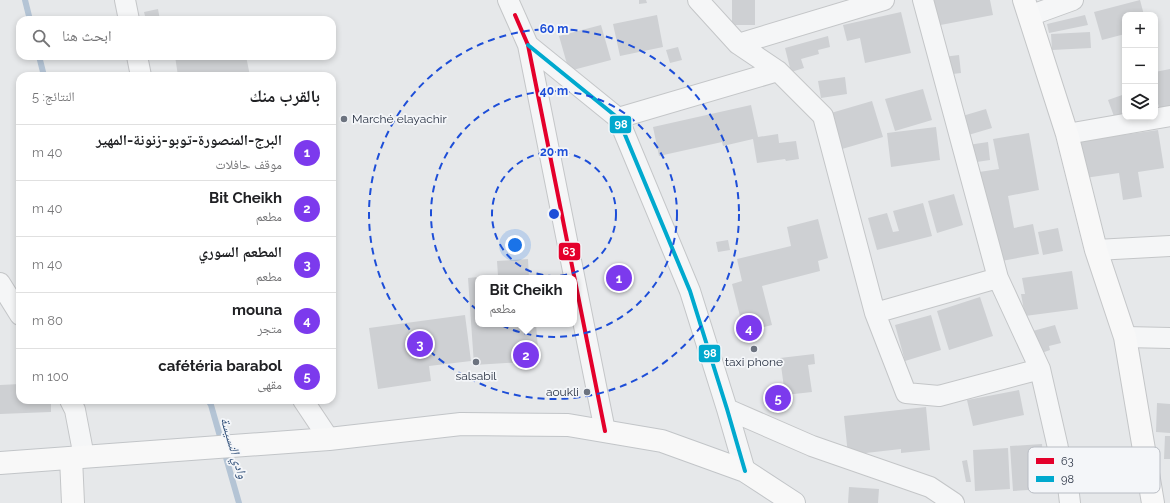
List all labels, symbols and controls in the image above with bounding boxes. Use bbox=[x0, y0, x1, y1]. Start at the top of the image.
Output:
map controls bbox=[1122, 12, 1158, 120]
button: + bbox=[1122, 12, 1158, 48]
search box bbox=[16, 16, 336, 60]
text: 60 m bbox=[540, 22, 568, 36]
icon: search bbox=[30, 27, 52, 49]
text: ابحث هنا bbox=[62, 27, 112, 45]
button: − bbox=[1122, 48, 1158, 84]
text: 40 m bbox=[540, 84, 568, 98]
button: layers bbox=[1122, 84, 1158, 120]
text: بالقرب منك bbox=[250, 86, 320, 106]
text: النتائج: 5 bbox=[32, 89, 75, 104]
place label: Marché elayachir bbox=[352, 112, 447, 126]
marker: Marché elayachir bbox=[339, 114, 349, 124]
line badge: 98 bbox=[609, 115, 632, 134]
text: 98 bbox=[614, 118, 628, 131]
text: البرج-المنصورة-توبو-زنونة-المهير bbox=[96, 131, 282, 149]
text: 40 m bbox=[32, 145, 62, 160]
text: 1 bbox=[304, 145, 310, 160]
text: 20 m bbox=[540, 145, 568, 159]
text: موقف حافلات bbox=[216, 157, 282, 172]
text: Bit Cheikh bbox=[209, 189, 282, 207]
text: 40 m bbox=[32, 201, 62, 216]
text: 2 bbox=[303, 201, 311, 216]
centre of rings bbox=[547, 207, 561, 221]
text: مطعم bbox=[256, 209, 282, 224]
your location bbox=[505, 235, 525, 255]
line badge: 63 bbox=[558, 242, 581, 261]
text: المطعم السوري bbox=[199, 243, 282, 261]
text: 63 bbox=[563, 245, 575, 258]
text: 40 m bbox=[32, 257, 62, 272]
text: 3 bbox=[303, 257, 311, 272]
pin: 1 bbox=[606, 263, 632, 293]
text: مطعم bbox=[256, 269, 282, 284]
popup bbox=[475, 275, 577, 327]
text: Bit Cheikh bbox=[490, 281, 562, 299]
text: mouna bbox=[232, 301, 282, 319]
text: مطعم bbox=[490, 301, 516, 316]
text: 80 m bbox=[32, 313, 63, 328]
text: 4 bbox=[303, 313, 311, 328]
pin: 4 bbox=[736, 313, 762, 343]
text: متجر bbox=[257, 321, 282, 336]
pin: 3 bbox=[407, 329, 433, 359]
pin: 2 bbox=[513, 340, 539, 370]
line badge: 98 bbox=[698, 344, 721, 363]
marker: taxi phone bbox=[749, 344, 759, 354]
text: 98 bbox=[703, 347, 717, 360]
place label: taxi phone bbox=[725, 355, 783, 369]
text: cafétéria barabol bbox=[158, 357, 282, 375]
marker: salsabil bbox=[471, 357, 481, 367]
text: 100 m bbox=[32, 369, 69, 384]
text: 5 bbox=[303, 369, 311, 384]
place label: salsabil bbox=[455, 369, 497, 383]
text: مقهى bbox=[257, 377, 282, 392]
pin: 5 bbox=[765, 383, 791, 413]
place label: aoukli bbox=[546, 385, 579, 399]
marker: aoukli bbox=[582, 387, 592, 397]
water label: وادي النسيسة bbox=[214, 416, 250, 481]
legend bbox=[1028, 447, 1160, 493]
text: 63 bbox=[1061, 455, 1074, 468]
text: 98 bbox=[1061, 473, 1074, 486]

